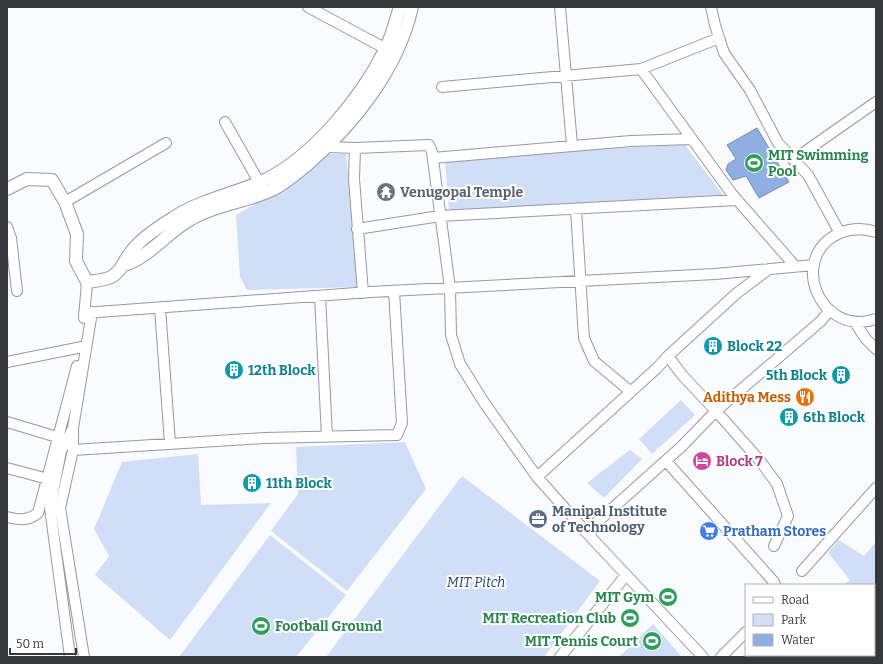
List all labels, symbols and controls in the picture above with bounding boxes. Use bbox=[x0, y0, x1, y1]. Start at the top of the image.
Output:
place label: MIT Swimming Pool bbox=[768, 147, 868, 180]
sports icon: MIT Swimming Pool bbox=[743, 152, 765, 174]
temple icon: Venugopal Temple bbox=[375, 181, 397, 203]
place label: Venugopal Temple bbox=[400, 184, 524, 201]
building icon: Block 22 bbox=[702, 335, 724, 357]
place label: Block 22 bbox=[727, 338, 782, 355]
building icon: 12th Block bbox=[223, 359, 245, 381]
place label: 12th Block bbox=[248, 362, 316, 379]
building icon: 5th Block bbox=[830, 364, 852, 386]
place label: 5th Block bbox=[766, 367, 828, 384]
restaurant icon: Adithya Mess bbox=[794, 386, 816, 408]
place label: Adithya Mess bbox=[703, 389, 791, 406]
building icon: 6th Block bbox=[778, 406, 800, 428]
place label: 6th Block bbox=[803, 409, 866, 426]
hotel icon: Block 7 bbox=[691, 450, 713, 472]
place label: Block 7 bbox=[716, 453, 763, 470]
building icon: 11th Block bbox=[241, 472, 263, 494]
place label: 11th Block bbox=[266, 475, 332, 492]
place label: Manipal Institute of Technology bbox=[552, 503, 667, 536]
office icon: Manipal Institute of Technology bbox=[527, 508, 549, 530]
supermarket icon: Pratham Stores bbox=[698, 520, 720, 542]
place label: Pratham Stores bbox=[723, 523, 826, 540]
park label: MIT Pitch bbox=[447, 574, 505, 591]
legend bbox=[745, 584, 875, 656]
sports icon: MIT Gym bbox=[657, 586, 679, 608]
place label: MIT Gym bbox=[595, 589, 655, 606]
text: Road bbox=[781, 593, 809, 607]
sports icon: MIT Recreation Club bbox=[619, 607, 641, 629]
place label: MIT Recreation Club bbox=[483, 610, 616, 627]
text: Park bbox=[781, 613, 807, 627]
sports icon: Football Ground bbox=[250, 615, 272, 637]
place label: Football Ground bbox=[275, 618, 383, 635]
scale bar bbox=[10, 630, 76, 656]
sports icon: MIT Tennis Court bbox=[641, 630, 663, 652]
place label: MIT Tennis Court bbox=[525, 633, 638, 650]
text: Water bbox=[781, 633, 816, 647]
text: 50 m bbox=[16, 637, 45, 651]

